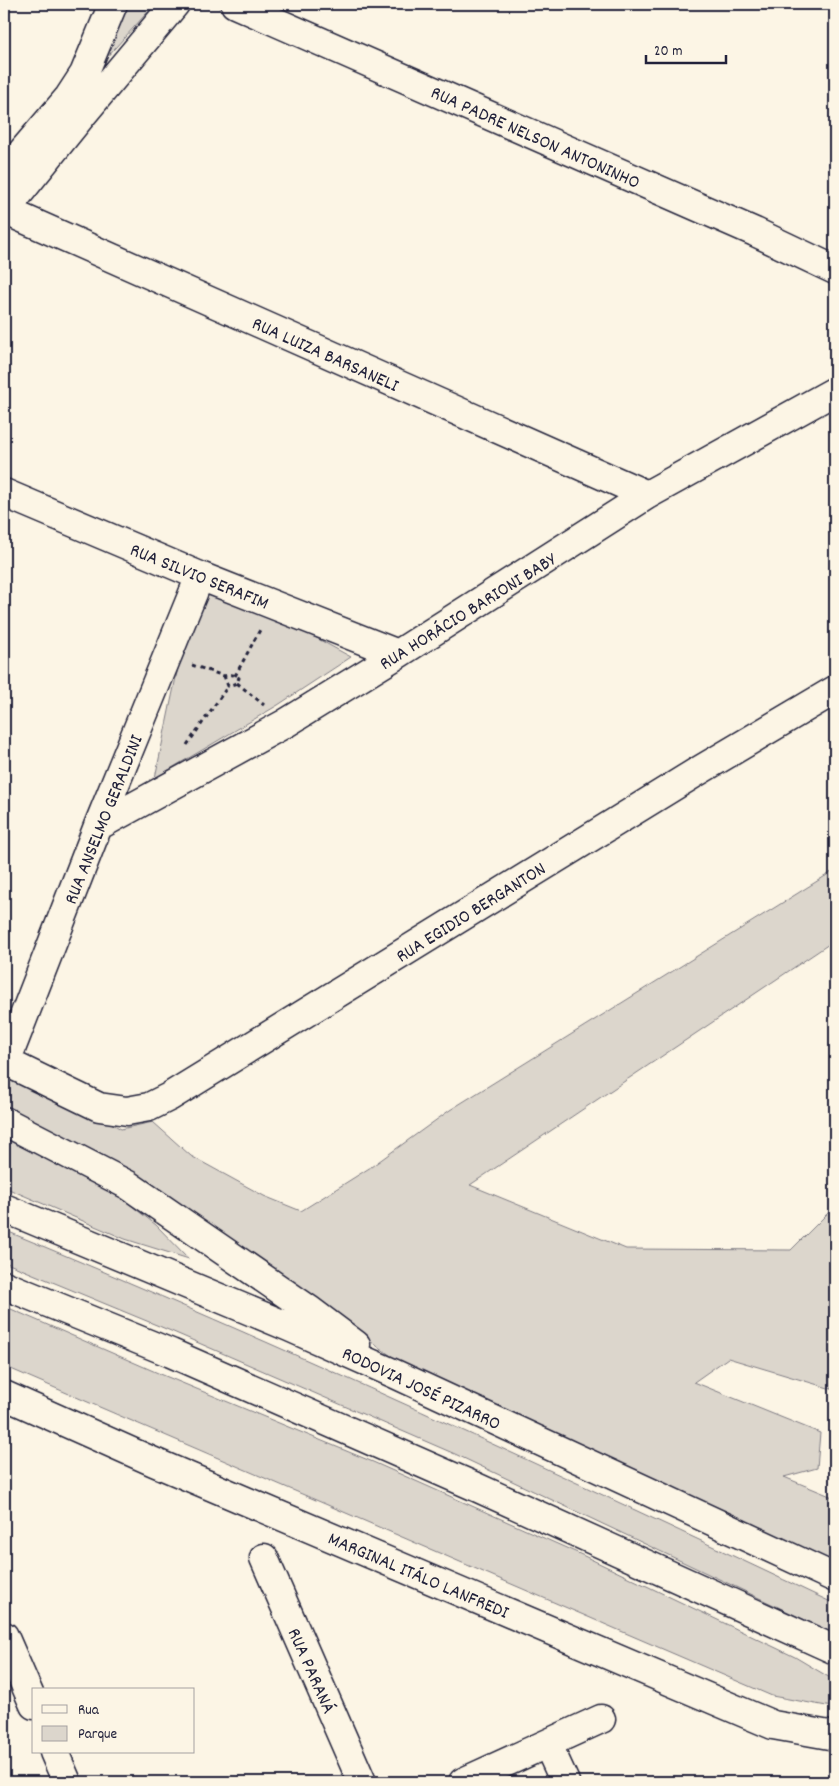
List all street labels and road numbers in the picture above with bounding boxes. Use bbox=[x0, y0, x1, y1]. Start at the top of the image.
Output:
street label: RUA PADRE NELSON ANTONINHO bbox=[426, 81, 644, 198]
street label: RUA LUIZA BARSANELI bbox=[247, 312, 402, 401]
street label: RUA SILVIO SERAFIM bbox=[125, 538, 272, 618]
street label: RUA HORÁCIO BARIONI BABY bbox=[375, 547, 563, 678]
street label: RUA ANSELMO GERALDINI bbox=[59, 731, 152, 909]
street label: RUA EGIDIO BERGANTON bbox=[392, 857, 552, 971]
street label: RODOVIA JOSÉ PIZARRO bbox=[337, 1341, 504, 1439]
street label: MARGINAL ITÁLO LANFREDI bbox=[323, 1527, 512, 1628]
street label: RUA PARANÁ bbox=[279, 1624, 341, 1719]

